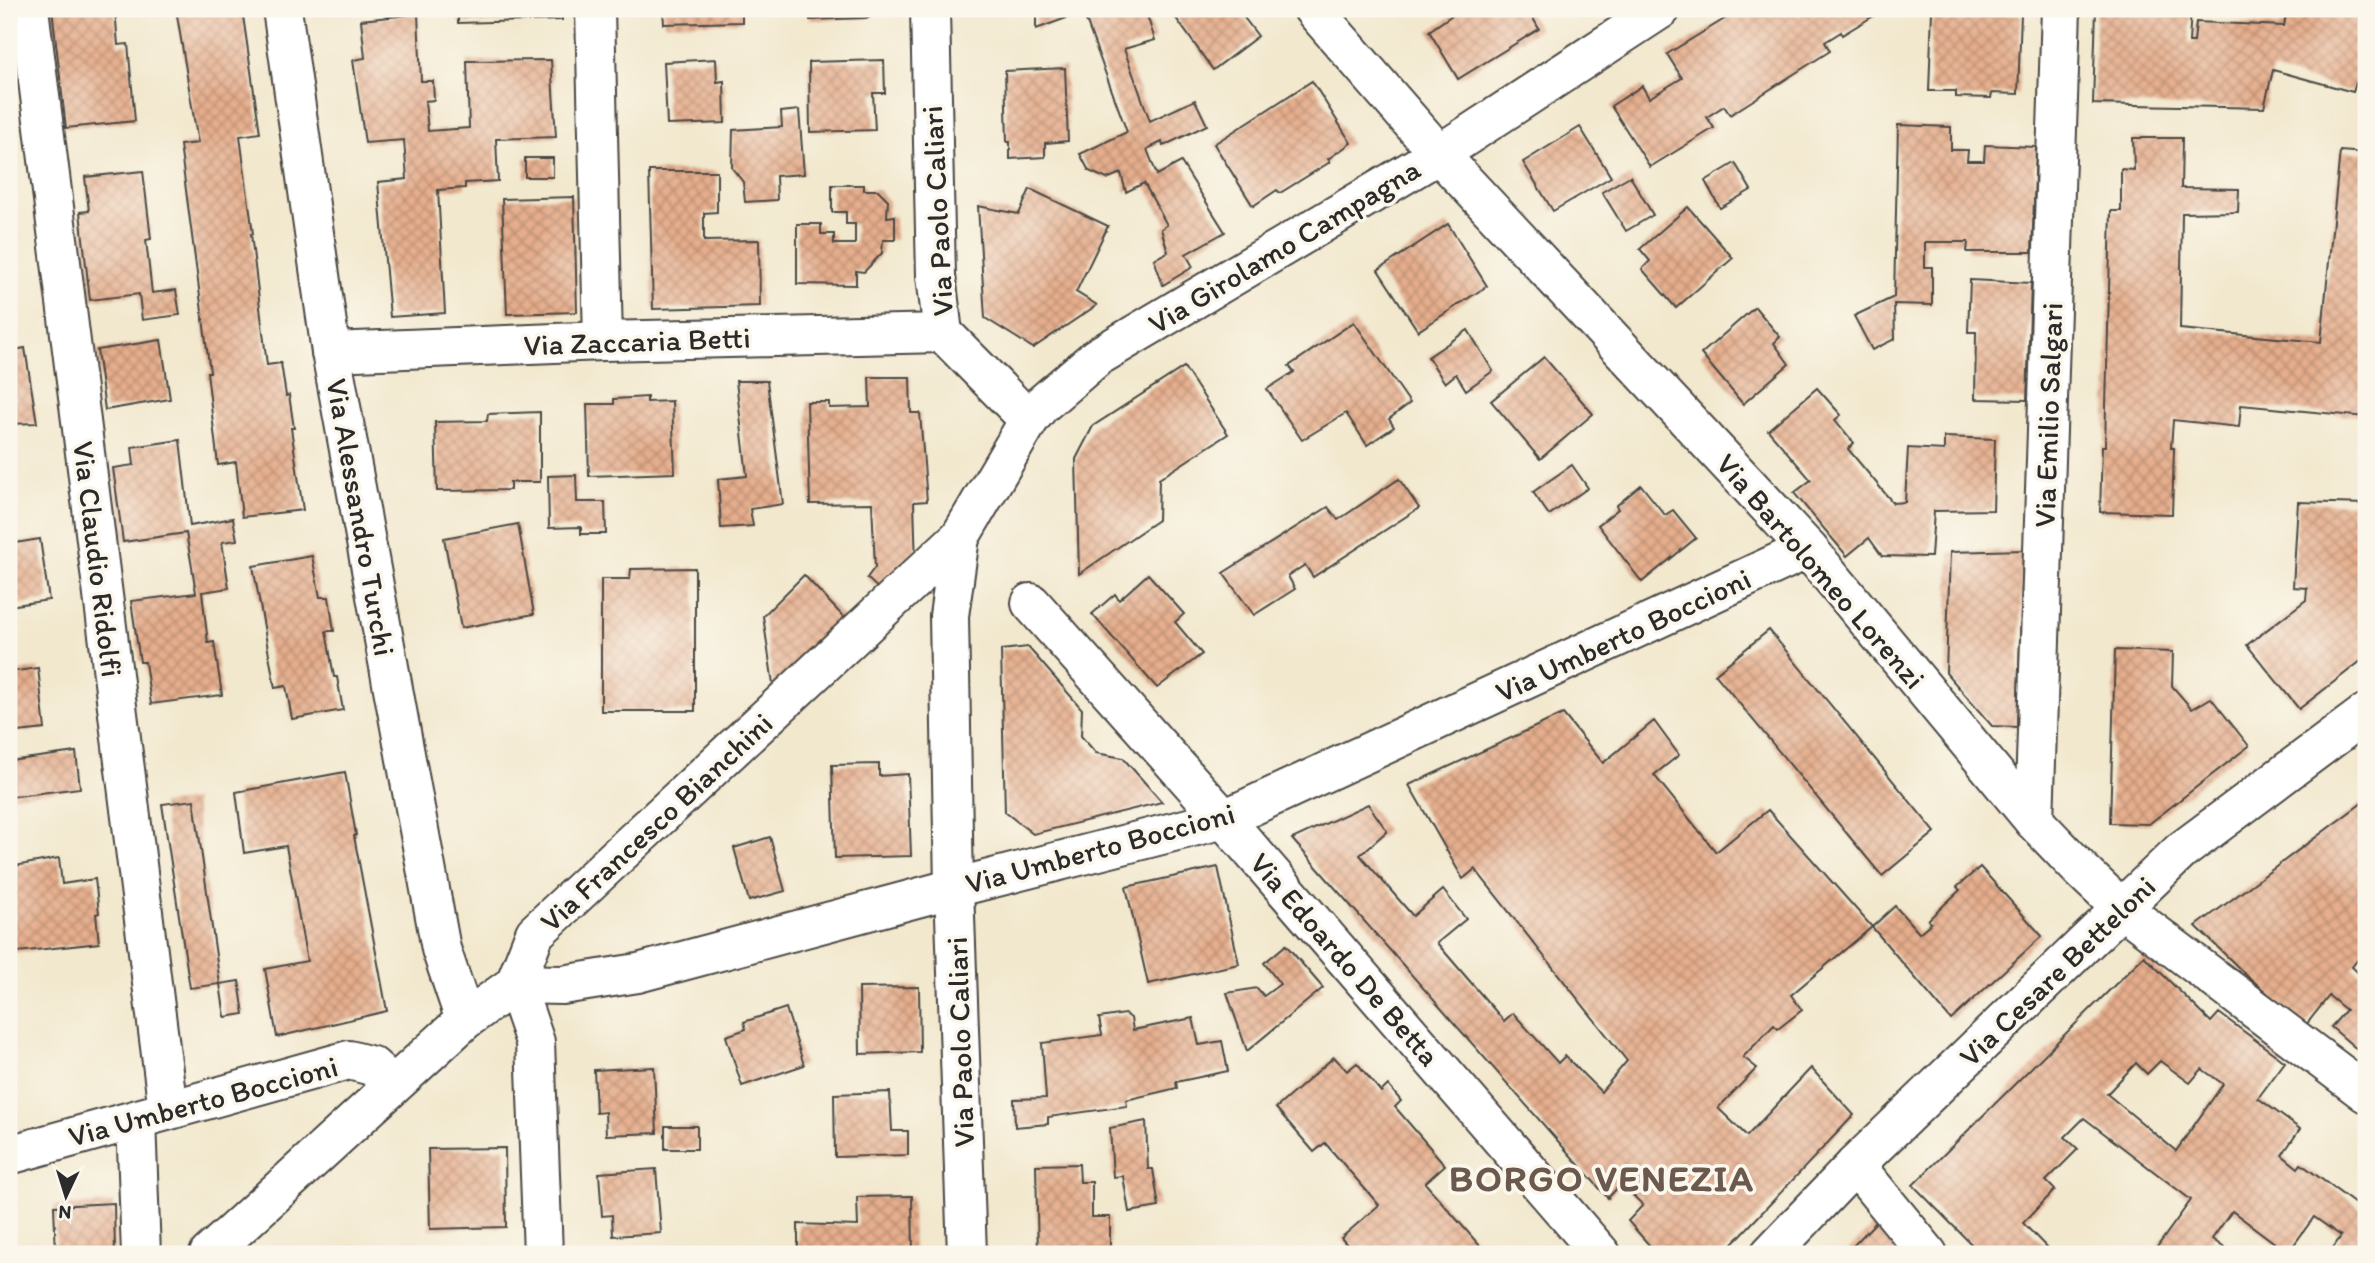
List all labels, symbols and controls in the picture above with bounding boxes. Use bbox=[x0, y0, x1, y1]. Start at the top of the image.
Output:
street label: Via Paolo Caliari bbox=[913, 105, 961, 317]
street label: Via Girolamo Campagna bbox=[1141, 150, 1427, 342]
street label: Via Emilio Salgari bbox=[2026, 302, 2070, 528]
street label: Via Zaccaria Betti bbox=[523, 319, 751, 363]
street label: Via Alessandro Turchi bbox=[318, 375, 404, 659]
street label: Via Claudio Ridolfi bbox=[65, 439, 131, 679]
street label: Via Bartolomeo Lorenzi bbox=[1709, 446, 1933, 696]
street label: Via Umberto Boccioni bbox=[1490, 560, 1756, 710]
street label: Via Francesco Bianchini bbox=[532, 705, 780, 939]
street label: Via Umberto Boccioni bbox=[961, 794, 1239, 902]
street label: Via Edoardo De Betta bbox=[1242, 845, 1448, 1074]
street label: Via Cesare Betteloni bbox=[1951, 868, 2163, 1074]
street label: Via Paolo Caliari bbox=[938, 936, 982, 1148]
street label: Via Umberto Boccioni bbox=[64, 1047, 342, 1155]
district label: BORGO VENEZIA bbox=[1449, 1156, 1755, 1200]
north arrow bbox=[32, 1162, 102, 1232]
text: N bbox=[58, 1201, 72, 1224]

